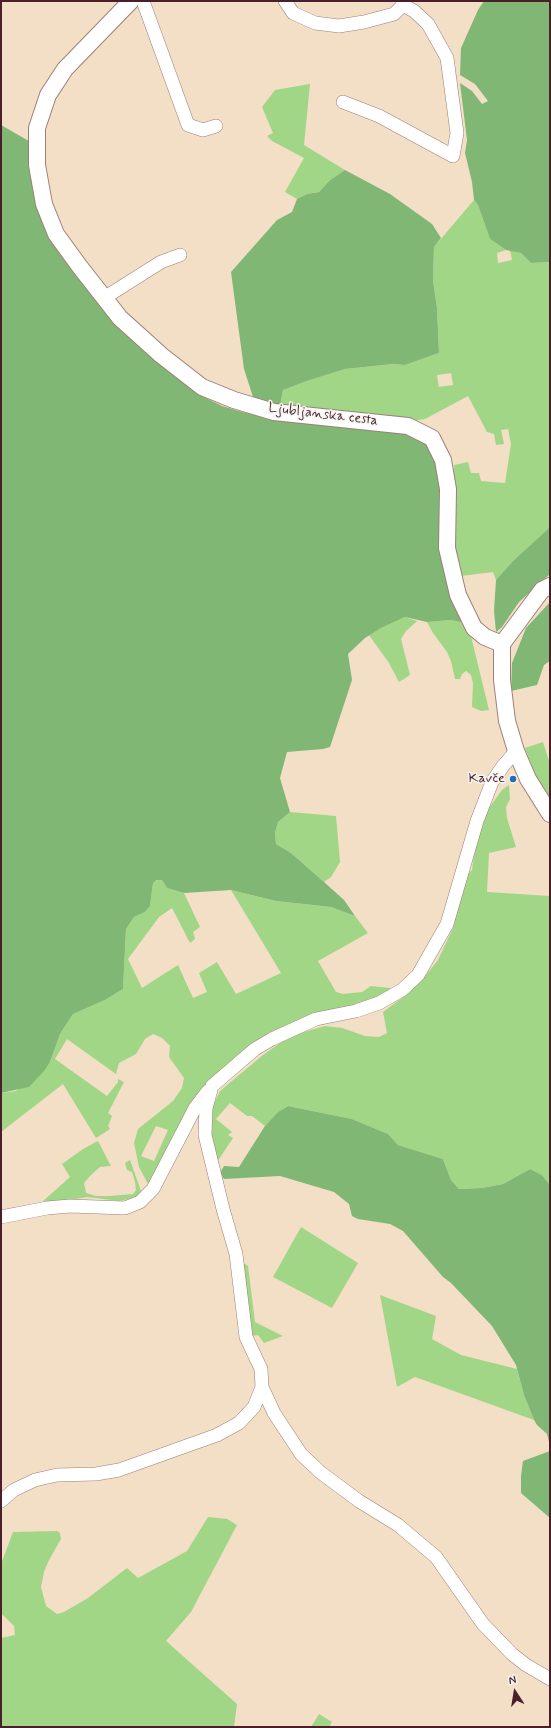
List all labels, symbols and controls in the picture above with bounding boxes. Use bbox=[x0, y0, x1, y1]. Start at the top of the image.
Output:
street label: Ljubljanska cesta bbox=[267, 400, 379, 430]
place label: Kavče bbox=[469, 771, 505, 787]
marker: Kavče bbox=[508, 774, 518, 784]
north arrow bbox=[495, 1672, 535, 1712]
text: N bbox=[507, 1673, 518, 1688]

